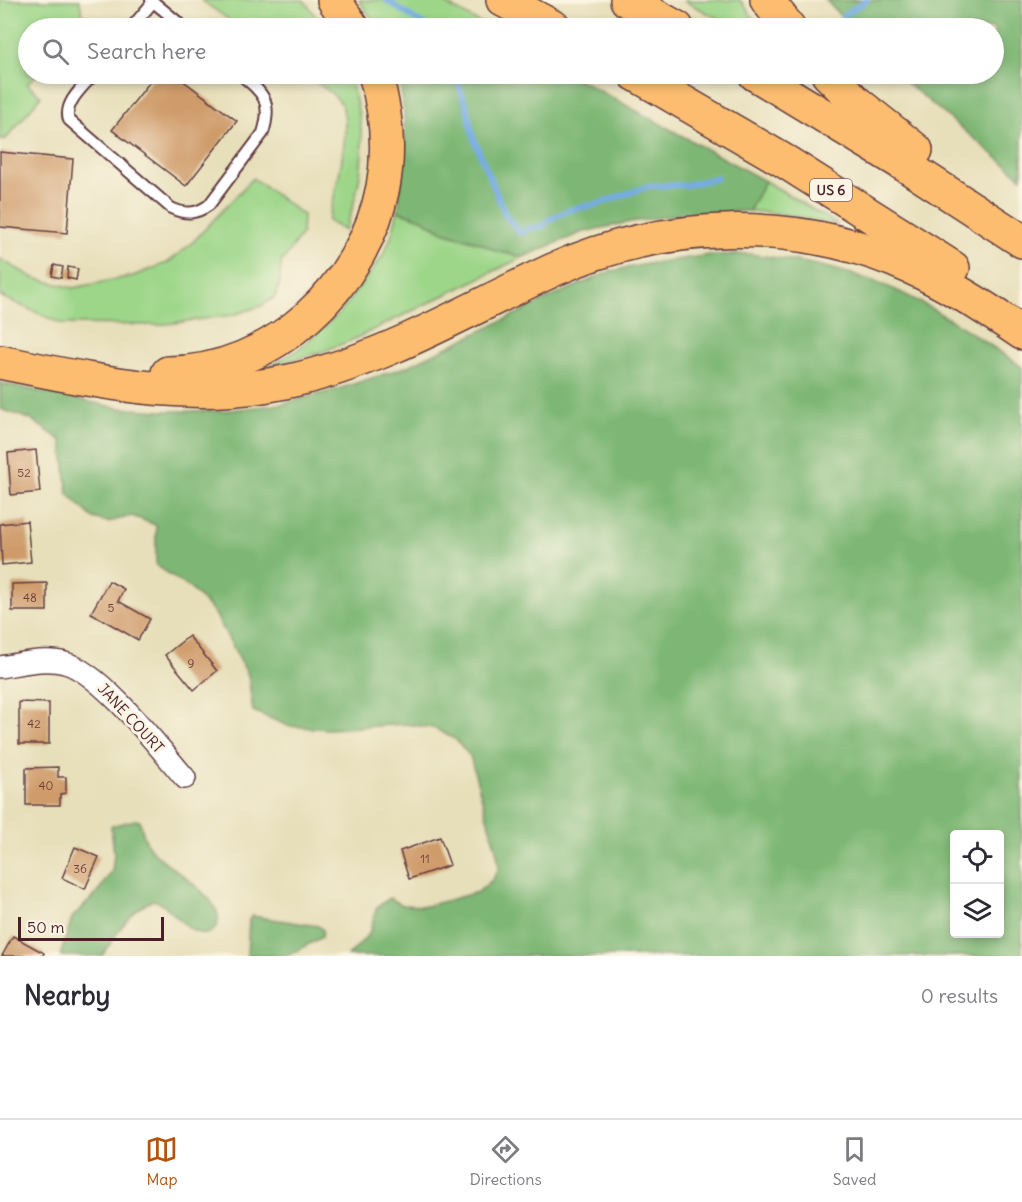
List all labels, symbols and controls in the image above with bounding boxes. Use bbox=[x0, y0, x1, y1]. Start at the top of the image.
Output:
search box bbox=[18, 18, 1004, 84]
icon: search bbox=[39, 35, 72, 68]
text: Search here bbox=[87, 37, 206, 65]
road number: US 6 bbox=[810, 179, 852, 201]
house number: 52 bbox=[17, 465, 31, 480]
house number: 48 bbox=[23, 590, 37, 605]
house number: 5 bbox=[108, 600, 115, 615]
house number: 9 bbox=[188, 656, 195, 671]
street label: JANE COURT bbox=[94, 679, 168, 757]
house number: 42 bbox=[27, 716, 41, 731]
house number: 40 bbox=[39, 778, 54, 793]
map controls bbox=[950, 830, 1004, 938]
button: locate bbox=[950, 830, 1004, 884]
house number: 11 bbox=[420, 851, 430, 866]
house number: 36 bbox=[73, 861, 87, 876]
button: layers bbox=[950, 884, 1004, 938]
scale bar bbox=[18, 914, 164, 942]
text: 50 m bbox=[27, 917, 65, 937]
text: Nearby bbox=[24, 979, 110, 1012]
text: 0 results bbox=[921, 983, 998, 1008]
tab: Map bbox=[145, 1133, 178, 1189]
tab: Directions bbox=[469, 1133, 542, 1189]
tab: Saved bbox=[833, 1133, 877, 1189]

